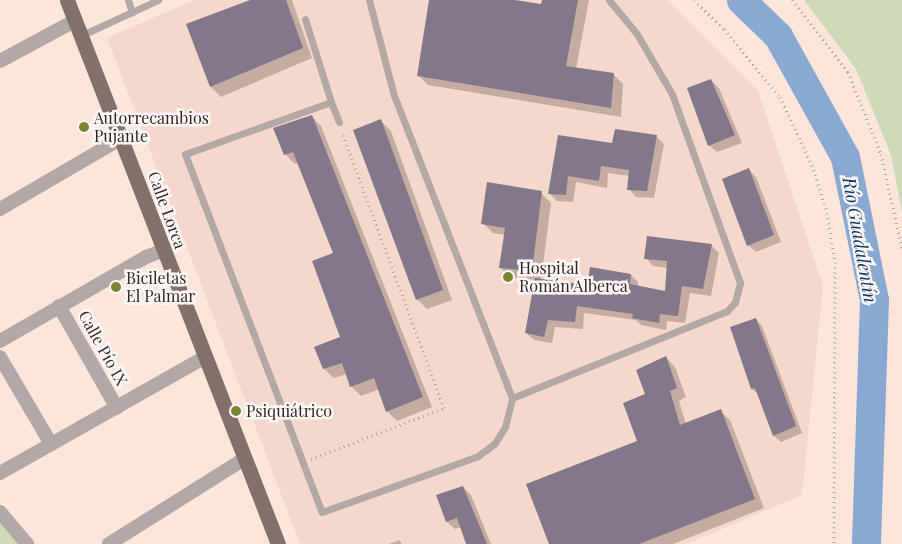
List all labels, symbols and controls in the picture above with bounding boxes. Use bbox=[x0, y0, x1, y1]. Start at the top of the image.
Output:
place label: Autorrecambios Pujante bbox=[94, 108, 209, 146]
marker: Autorrecambios Pujante bbox=[78, 121, 90, 133]
street label: Calle Lorca bbox=[144, 169, 190, 251]
water label: Río Guadalentín bbox=[838, 175, 882, 305]
place label: Hospital Román Alberca bbox=[519, 258, 628, 296]
place label: Biciletas El Palmar bbox=[126, 268, 195, 306]
marker: Hospital Román Alberca bbox=[501, 270, 515, 284]
marker: Biciletas El Palmar bbox=[110, 281, 122, 293]
street label: Calle Pío IX bbox=[75, 307, 131, 389]
place label: Psiquiátrico bbox=[246, 401, 332, 421]
marker: Psiquiátrico bbox=[230, 405, 242, 417]

